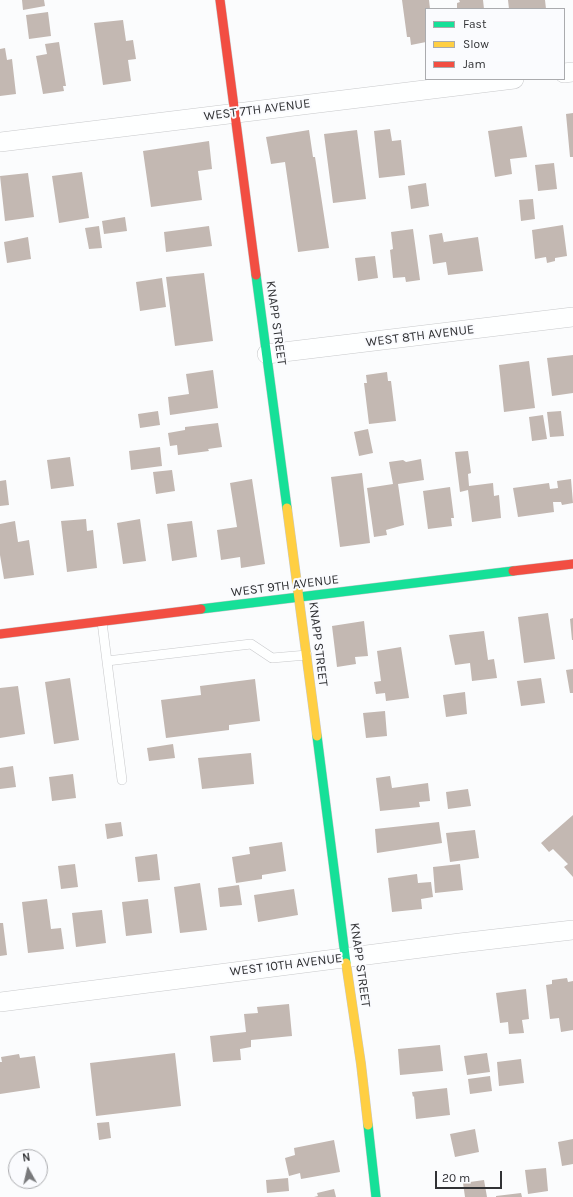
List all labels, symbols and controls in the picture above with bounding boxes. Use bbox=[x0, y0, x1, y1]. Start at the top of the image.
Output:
legend bbox=[425, 8, 565, 80]
text: Fast bbox=[463, 17, 486, 31]
text: Slow bbox=[463, 37, 489, 51]
text: Jam bbox=[463, 57, 486, 71]
street label: WEST 7TH AVENUE bbox=[203, 96, 311, 124]
street label: KNAPP STREET bbox=[262, 280, 290, 366]
street label: WEST 8TH AVENUE bbox=[365, 322, 475, 350]
street label: WEST 9TH AVENUE bbox=[230, 572, 340, 600]
street label: KNAPP STREET bbox=[305, 601, 331, 687]
street label: KNAPP STREET bbox=[346, 922, 374, 1008]
street label: WEST 10TH AVENUE bbox=[229, 950, 343, 980]
north arrow bbox=[8, 1149, 48, 1189]
text: N bbox=[22, 1151, 31, 1165]
scale bar bbox=[437, 1163, 504, 1189]
text: 20 m bbox=[442, 1171, 470, 1185]

